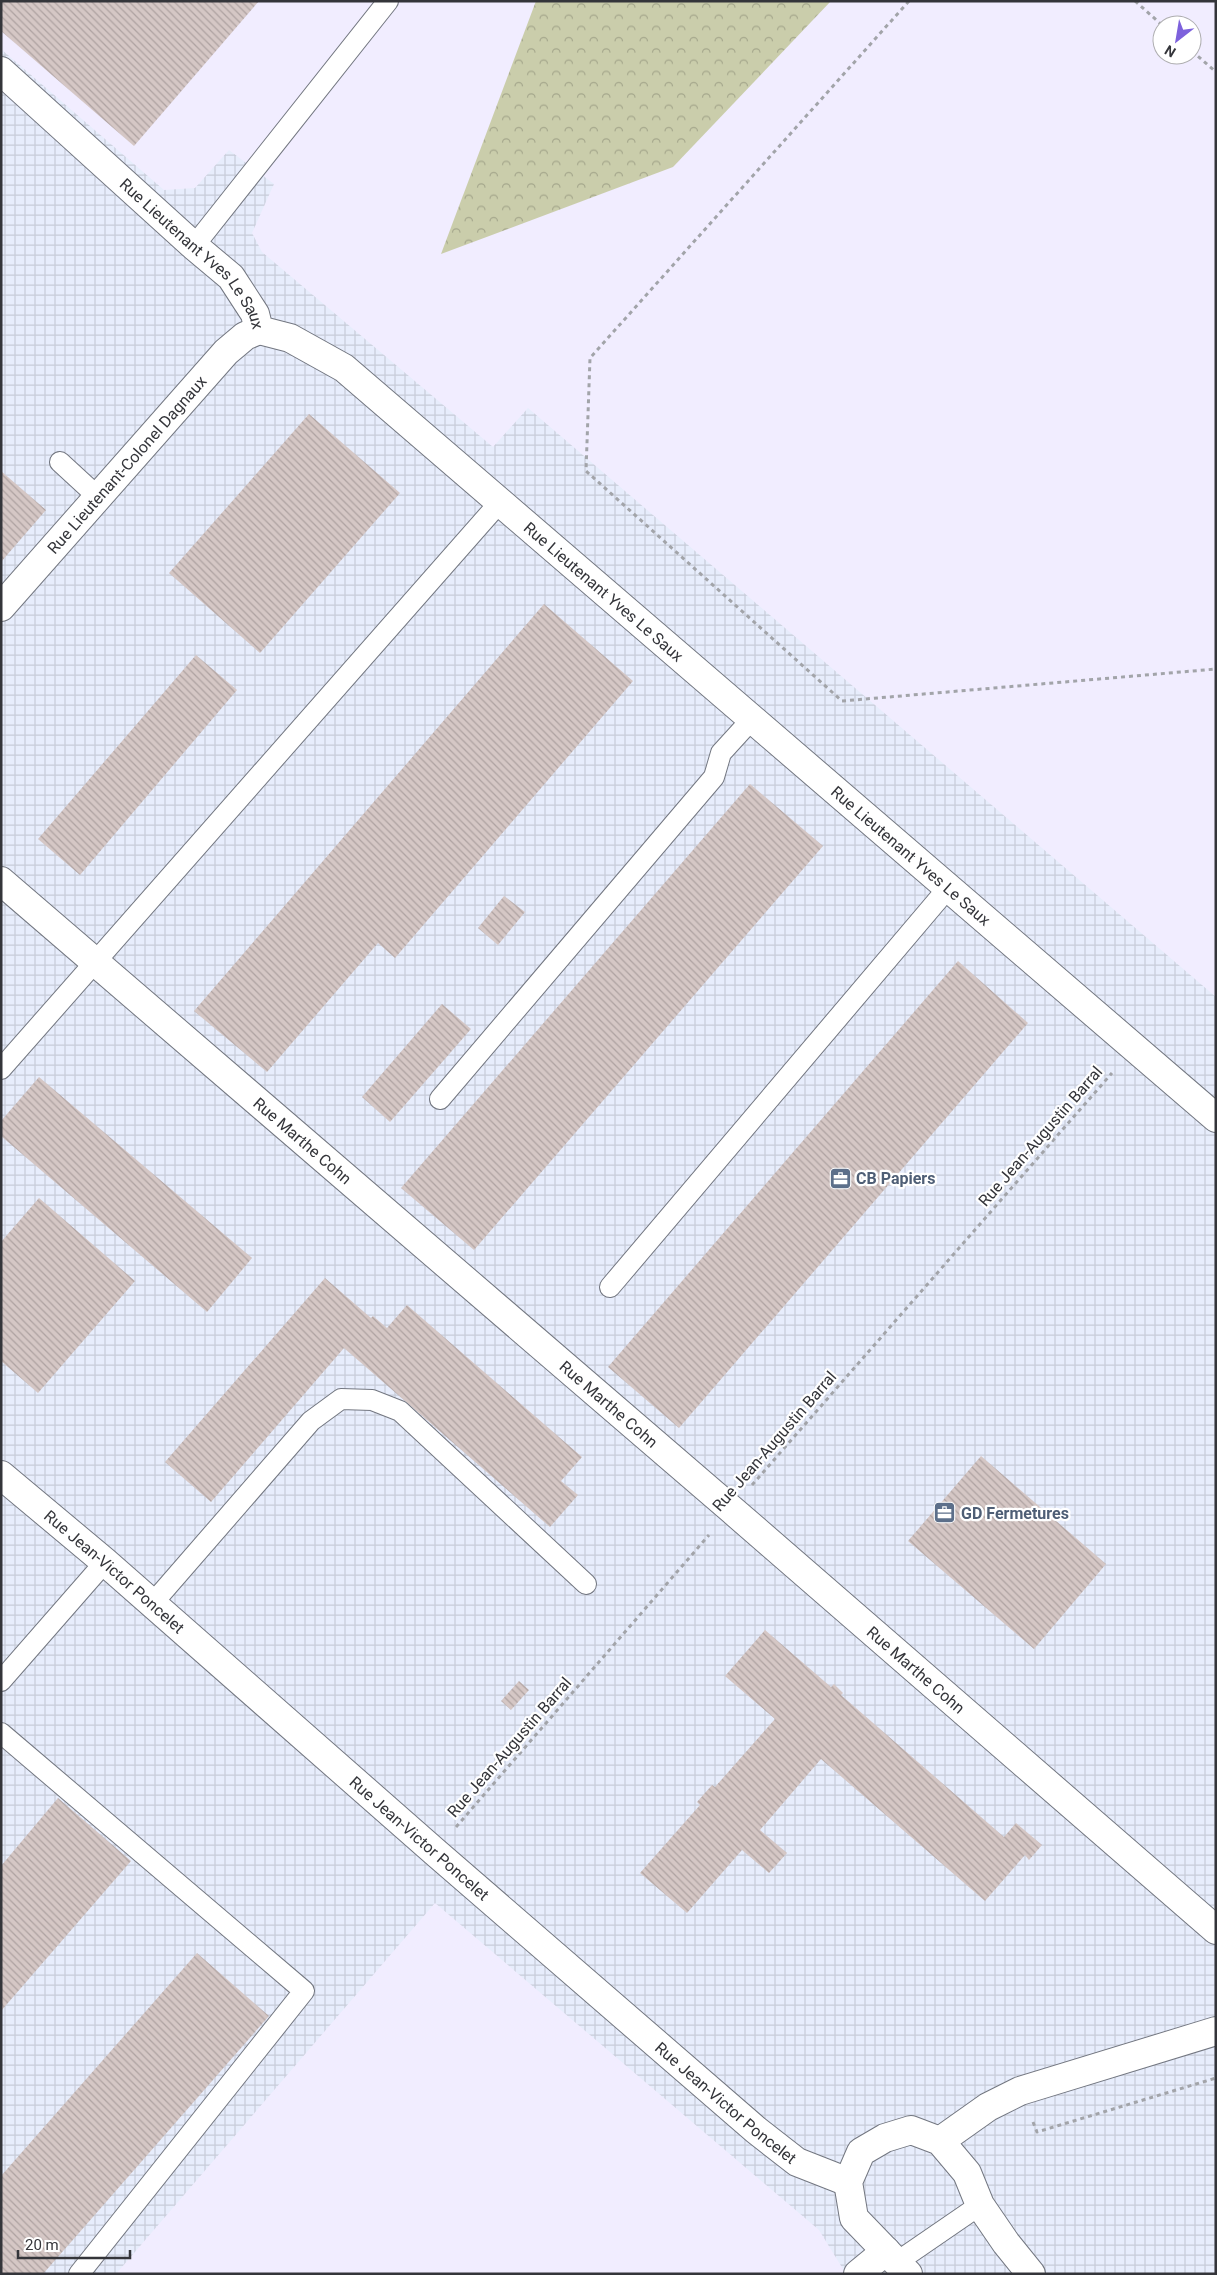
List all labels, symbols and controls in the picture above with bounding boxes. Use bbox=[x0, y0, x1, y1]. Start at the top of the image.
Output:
north arrow bbox=[1152, 15, 1202, 65]
text: N bbox=[1162, 42, 1179, 61]
street label: Rue Lieutenant Yves Le Saux bbox=[116, 174, 267, 331]
street label: Rue Lieutenant-Colonel Dagnaux bbox=[44, 372, 211, 558]
street label: Rue Lieutenant Yves Le Saux bbox=[520, 518, 687, 666]
street label: Rue Lieutenant Yves Le Saux bbox=[827, 782, 994, 930]
street label: Rue Jean-Augustin Barral bbox=[974, 1062, 1106, 1210]
street label: Rue Marthe Cohn bbox=[249, 1094, 355, 1188]
office icon: CB Papiers bbox=[828, 1166, 852, 1190]
place label: CB Papiers bbox=[856, 1169, 935, 1188]
street label: Rue Marthe Cohn bbox=[556, 1357, 662, 1452]
street label: Rue Jean-Augustin Barral bbox=[708, 1367, 840, 1515]
office icon: GD Fermetures bbox=[933, 1501, 957, 1525]
place label: GD Fermetures bbox=[961, 1504, 1069, 1523]
street label: Rue Jean-Victor Poncelet bbox=[40, 1506, 188, 1637]
street label: Rue Marthe Cohn bbox=[863, 1622, 969, 1718]
street label: Rue Jean-Augustin Barral bbox=[443, 1673, 575, 1821]
street label: Rue Jean-Victor Poncelet bbox=[345, 1772, 493, 1904]
street label: Rue Jean-Victor Poncelet bbox=[651, 2038, 800, 2168]
scale bar bbox=[18, 2228, 130, 2260]
text: 20 m bbox=[25, 2236, 59, 2254]

